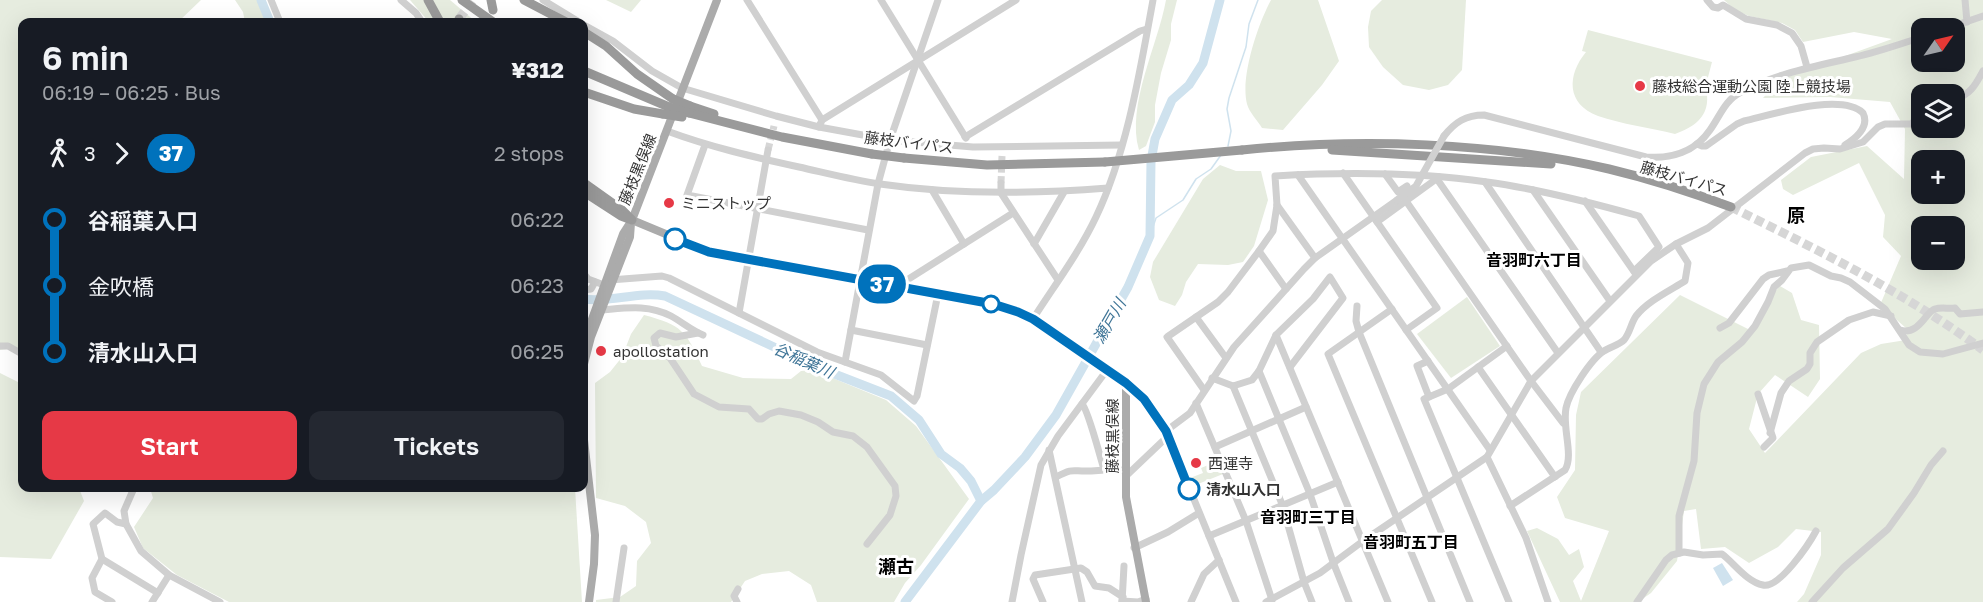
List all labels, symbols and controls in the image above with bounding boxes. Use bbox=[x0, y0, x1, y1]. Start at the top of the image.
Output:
north arrow bbox=[1911, 18, 1965, 72]
map controls bbox=[1911, 18, 1965, 270]
text: 6 min bbox=[42, 38, 129, 77]
text: ¥312 bbox=[511, 56, 564, 83]
place label: 藤枝総合運動公園 陸上競技場 bbox=[1652, 77, 1851, 95]
marker: 藤枝総合運動公園 陸上競技場 bbox=[1633, 79, 1647, 93]
text: 06:19 – 06:25 · Bus bbox=[42, 80, 221, 104]
button: layers bbox=[1911, 84, 1965, 138]
street label: 藤枝バイパス bbox=[863, 128, 955, 156]
street label: 藤枝黒俣線 bbox=[615, 131, 659, 207]
icon: walk bbox=[42, 137, 75, 170]
icon: forward bbox=[105, 137, 138, 170]
text: 37 bbox=[159, 140, 183, 166]
text: 3 bbox=[84, 141, 96, 165]
text: 2 stops bbox=[494, 141, 564, 165]
button: + bbox=[1911, 150, 1965, 204]
street label: 藤枝バイパス bbox=[1638, 157, 1730, 199]
place label: ミニストップ bbox=[681, 194, 771, 212]
marker: ミニストップ bbox=[662, 196, 676, 210]
district label: 原 bbox=[1787, 204, 1805, 226]
text: 谷稲葉入口 bbox=[88, 207, 198, 234]
text: 06:22 bbox=[510, 207, 564, 231]
button: − bbox=[1911, 216, 1965, 270]
unlabelled marker bbox=[664, 228, 686, 250]
district label: 音羽町六丁目 bbox=[1486, 250, 1582, 270]
line badge: 37 bbox=[855, 264, 909, 304]
text: 37 bbox=[870, 271, 894, 297]
text: 金吹橋 bbox=[88, 273, 154, 300]
text: 06:23 bbox=[510, 273, 564, 297]
water label: 瀬戸川 bbox=[1088, 293, 1131, 347]
unlabelled marker bbox=[982, 295, 1000, 313]
water label: 谷稲葉川 bbox=[771, 338, 839, 383]
text: 清水山入口 bbox=[88, 339, 198, 366]
text: 06:25 bbox=[510, 339, 564, 363]
place label: apollostation bbox=[613, 342, 709, 360]
marker: apollostation bbox=[594, 344, 608, 358]
street label: 藤枝黒俣線 bbox=[1103, 398, 1121, 474]
button: Start bbox=[42, 411, 297, 480]
button: Tickets bbox=[309, 411, 564, 480]
place label: 西運寺 bbox=[1208, 454, 1253, 472]
marker: 西運寺 bbox=[1189, 456, 1203, 470]
marker: 清水山入口 bbox=[1178, 478, 1200, 500]
place label: 清水山入口 bbox=[1206, 480, 1281, 498]
district label: 音羽町三丁目 bbox=[1260, 507, 1356, 527]
district label: 音羽町五丁目 bbox=[1363, 532, 1459, 552]
district label: 瀬古 bbox=[878, 555, 914, 577]

